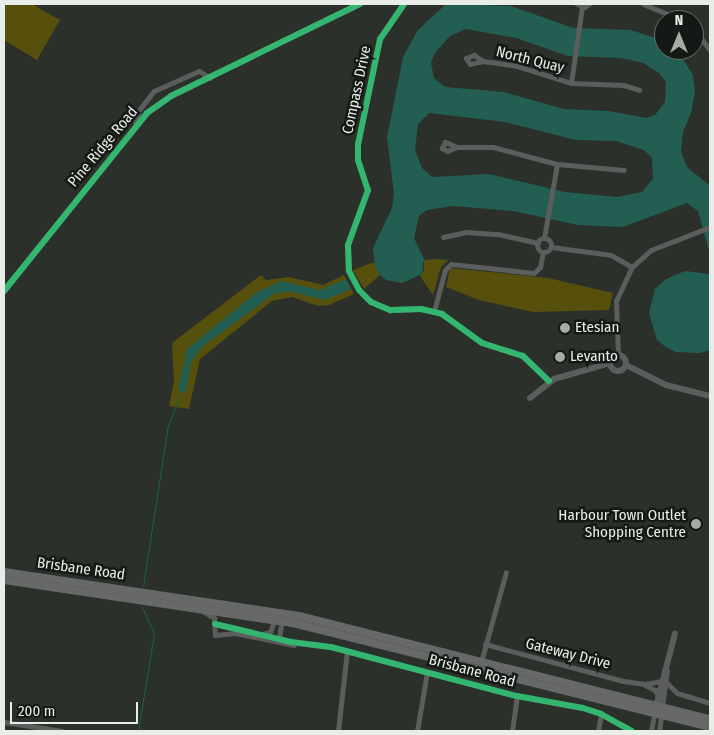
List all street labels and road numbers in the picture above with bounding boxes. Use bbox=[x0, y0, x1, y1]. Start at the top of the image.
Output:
street label: North Quay bbox=[494, 43, 566, 77]
street label: Compass Drive bbox=[339, 44, 375, 136]
street label: Pine Ridge Road bbox=[64, 103, 142, 191]
street label: Brisbane Road bbox=[36, 554, 126, 584]
street label: Gateway Drive bbox=[524, 635, 612, 673]
street label: Brisbane Road bbox=[427, 651, 517, 691]

